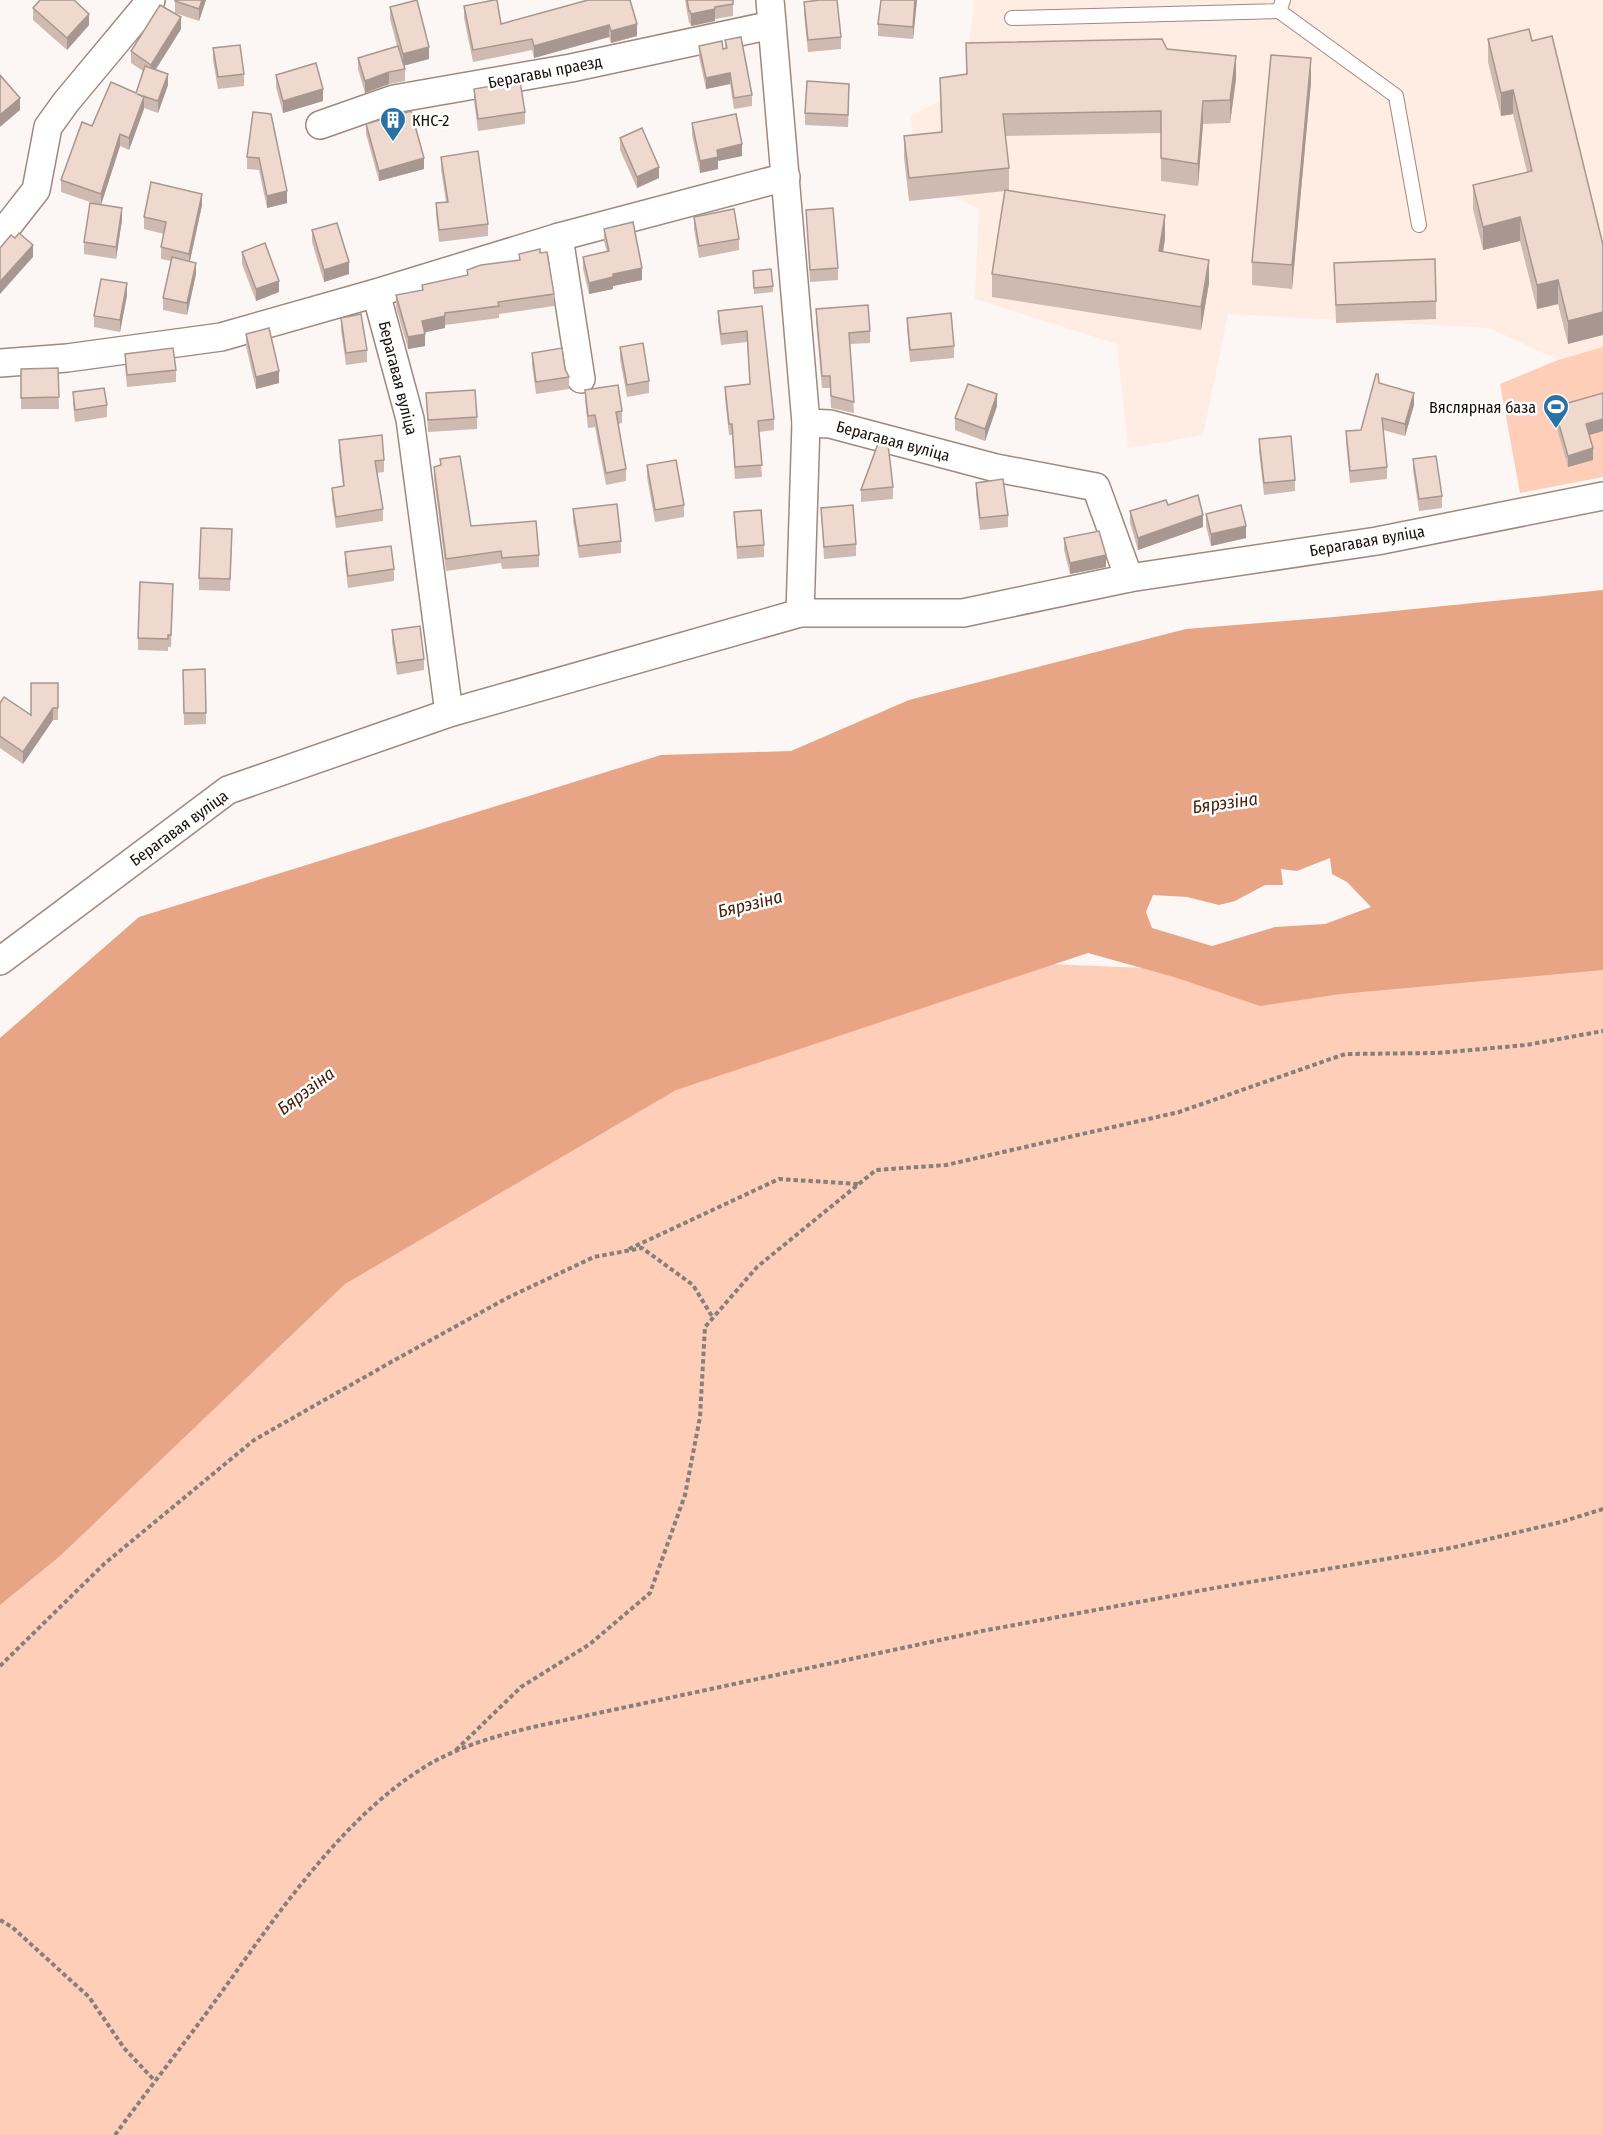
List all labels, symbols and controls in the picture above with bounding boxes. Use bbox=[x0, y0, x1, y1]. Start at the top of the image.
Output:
street label: Берагавы праезд bbox=[486, 52, 604, 92]
building icon: КНС-2 bbox=[378, 105, 408, 143]
place label: КНС-2 bbox=[412, 111, 449, 130]
street label: Берагавая вуліца bbox=[375, 319, 421, 437]
sports icon: Вяслярная база bbox=[1541, 392, 1571, 430]
place label: Вяслярная база bbox=[1429, 398, 1536, 417]
street label: Берагавая вуліца bbox=[834, 417, 952, 465]
street label: Берагавая вуліца bbox=[1308, 521, 1426, 560]
street label: Берагавая вуліца bbox=[126, 786, 232, 870]
water label: Бярэзіна bbox=[1191, 788, 1259, 818]
water label: Бярэзіна bbox=[715, 885, 785, 923]
water label: Бярэзіна bbox=[273, 1062, 339, 1120]

